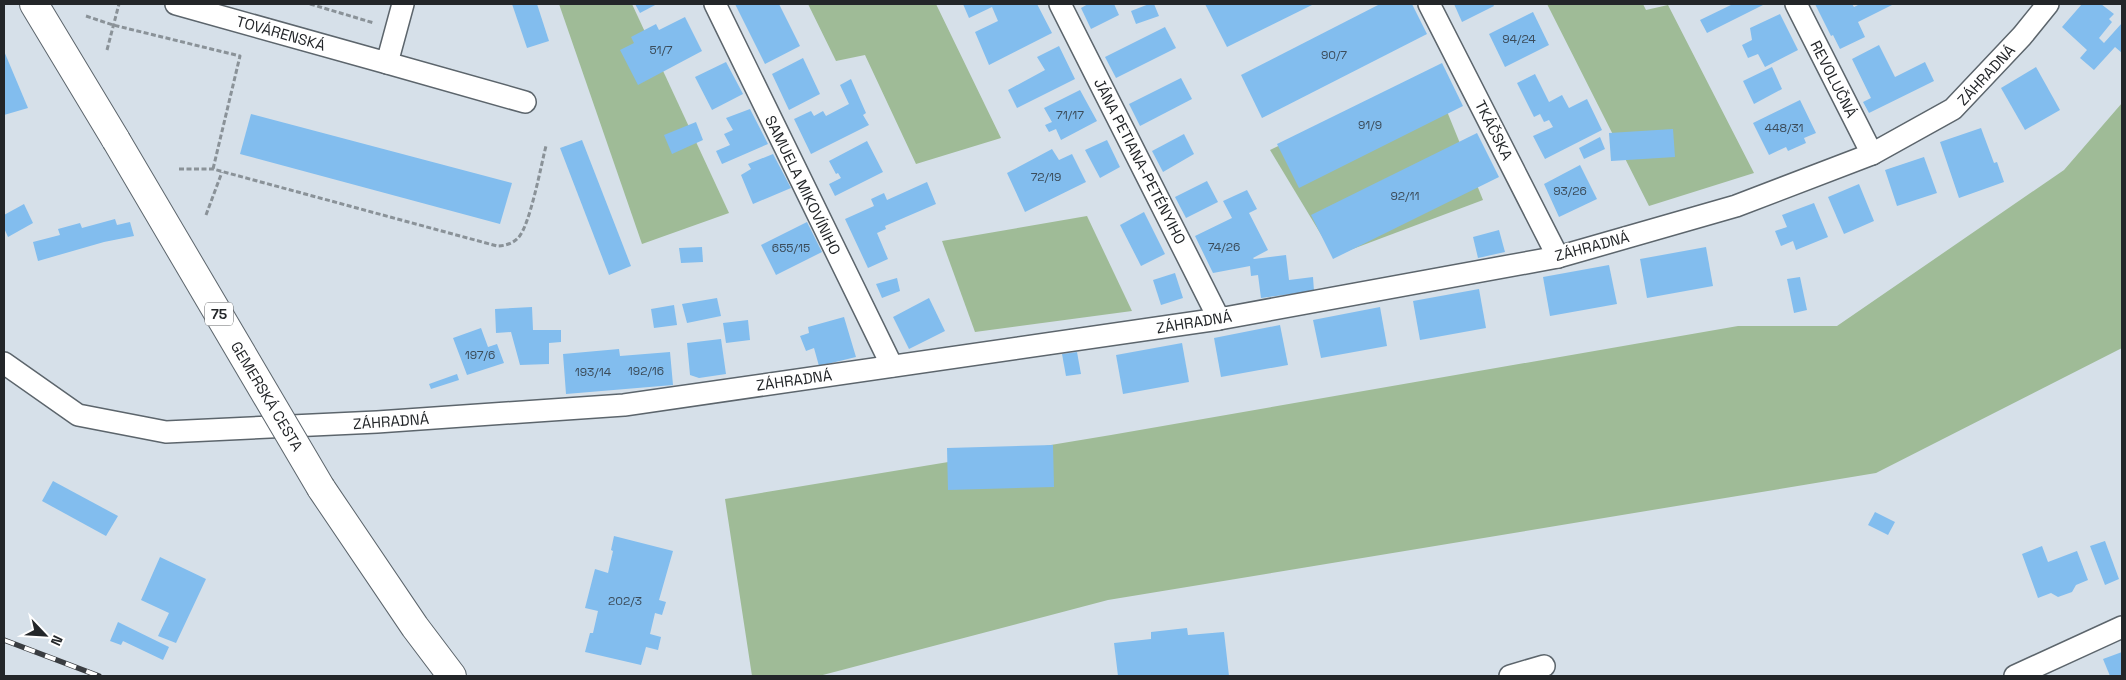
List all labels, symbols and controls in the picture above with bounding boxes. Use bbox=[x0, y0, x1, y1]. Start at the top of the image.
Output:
street label: TOVÁRENSKÁ bbox=[234, 11, 328, 55]
house number: 94/24 bbox=[1502, 31, 1536, 47]
street label: REVOLUČNÁ bbox=[1806, 37, 1862, 121]
street label: ZÁHRADNÁ bbox=[1953, 40, 2019, 109]
house number: 51/7 bbox=[649, 42, 673, 58]
house number: 90/7 bbox=[1321, 47, 1347, 63]
street label: JÁNA PETIANA-PETÉNYIHO bbox=[1090, 75, 1190, 247]
street label: TKÁČSKA bbox=[1471, 97, 1517, 164]
house number: 71/17 bbox=[1056, 107, 1084, 123]
street label: SAMUELA MIKOVÍNIHO bbox=[761, 112, 845, 258]
house number: 91/9 bbox=[1358, 117, 1382, 133]
house number: 448/31 bbox=[1764, 120, 1804, 136]
house number: 72/19 bbox=[1031, 169, 1061, 185]
house number: 93/26 bbox=[1553, 183, 1587, 199]
house number: 92/11 bbox=[1390, 188, 1420, 204]
street label: ZÁHRADNÁ bbox=[1553, 227, 1632, 265]
house number: 74/26 bbox=[1208, 239, 1240, 255]
house number: 655/15 bbox=[772, 240, 810, 256]
road number: 75 bbox=[205, 302, 233, 326]
street label: ZÁHRADNÁ bbox=[1155, 307, 1234, 337]
street label: GEMERSKÁ CESTA bbox=[227, 338, 308, 455]
house number: 197/6 bbox=[465, 347, 495, 363]
house number: 192/16 bbox=[628, 363, 664, 379]
house number: 193/14 bbox=[575, 364, 612, 380]
street label: ZÁHRADNÁ bbox=[755, 365, 834, 395]
street label: ZÁHRADNÁ bbox=[352, 409, 430, 433]
house number: 202/3 bbox=[608, 593, 642, 609]
north arrow bbox=[20, 610, 70, 660]
text: N bbox=[47, 632, 67, 649]

